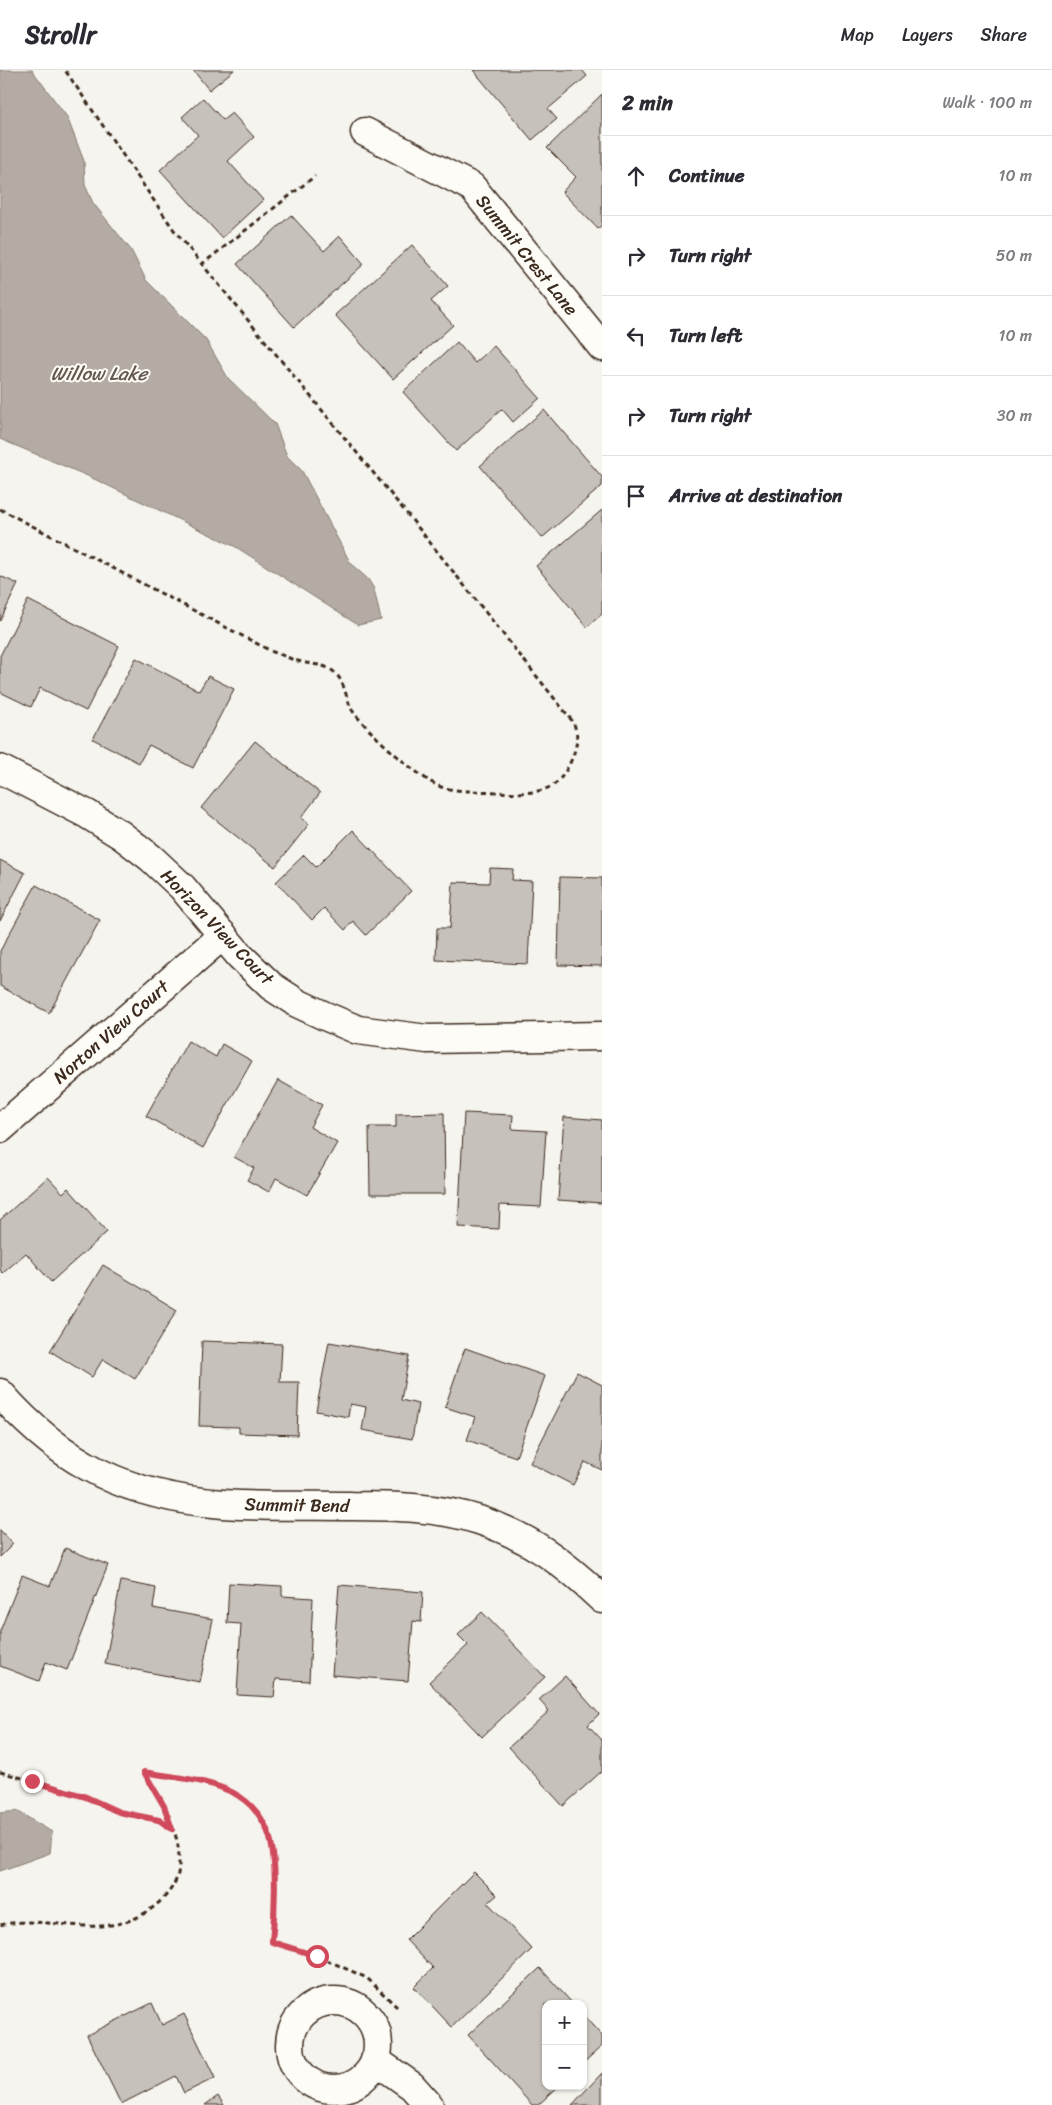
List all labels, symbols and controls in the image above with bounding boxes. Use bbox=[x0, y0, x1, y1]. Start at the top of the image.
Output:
text: Strollr bbox=[25, 14, 96, 56]
text: Map bbox=[841, 19, 874, 51]
text: Layers bbox=[902, 19, 953, 51]
text: Share bbox=[981, 19, 1027, 51]
text: 2 min bbox=[622, 84, 673, 122]
text: Walk · 100 m bbox=[942, 88, 1032, 117]
text: Continue bbox=[669, 159, 745, 192]
text: 10 m bbox=[999, 161, 1032, 190]
icon: ahead bbox=[622, 162, 650, 190]
street label: Summit Crest Lane bbox=[468, 187, 586, 323]
text: Turn right bbox=[669, 239, 751, 272]
text: 50 m bbox=[996, 241, 1032, 270]
icon: right bbox=[622, 242, 650, 270]
text: Turn left bbox=[669, 319, 742, 352]
text: 10 m bbox=[999, 321, 1032, 350]
icon: left bbox=[622, 322, 650, 350]
water label: Willow Lake bbox=[51, 357, 150, 390]
text: Turn right bbox=[669, 399, 751, 432]
text: 30 m bbox=[997, 401, 1032, 430]
icon: right bbox=[622, 402, 650, 430]
text: Arrive at destination bbox=[669, 479, 842, 512]
icon: arrive bbox=[622, 482, 650, 510]
street label: Horizon View Court bbox=[152, 861, 282, 994]
street label: Norton View Court bbox=[45, 972, 177, 1092]
street label: Summit Bend bbox=[244, 1488, 351, 1522]
route end bbox=[21, 1770, 44, 1793]
route start bbox=[306, 1945, 329, 1968]
map controls bbox=[542, 2000, 587, 2090]
button: + bbox=[542, 2000, 587, 2045]
button: − bbox=[542, 2045, 587, 2090]

